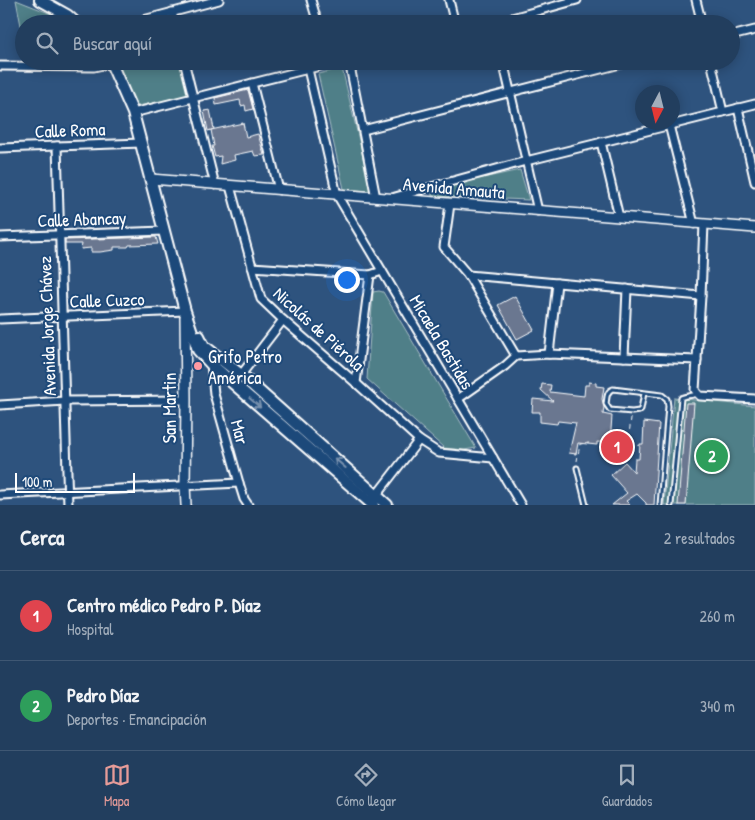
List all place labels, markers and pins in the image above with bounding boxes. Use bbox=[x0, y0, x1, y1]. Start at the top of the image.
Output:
place label: Grifo Petro América bbox=[208, 344, 282, 390]
marker: Grifo Petro América bbox=[192, 360, 204, 372]
pin: 1 bbox=[601, 428, 633, 466]
pin: 2 bbox=[696, 437, 728, 475]

